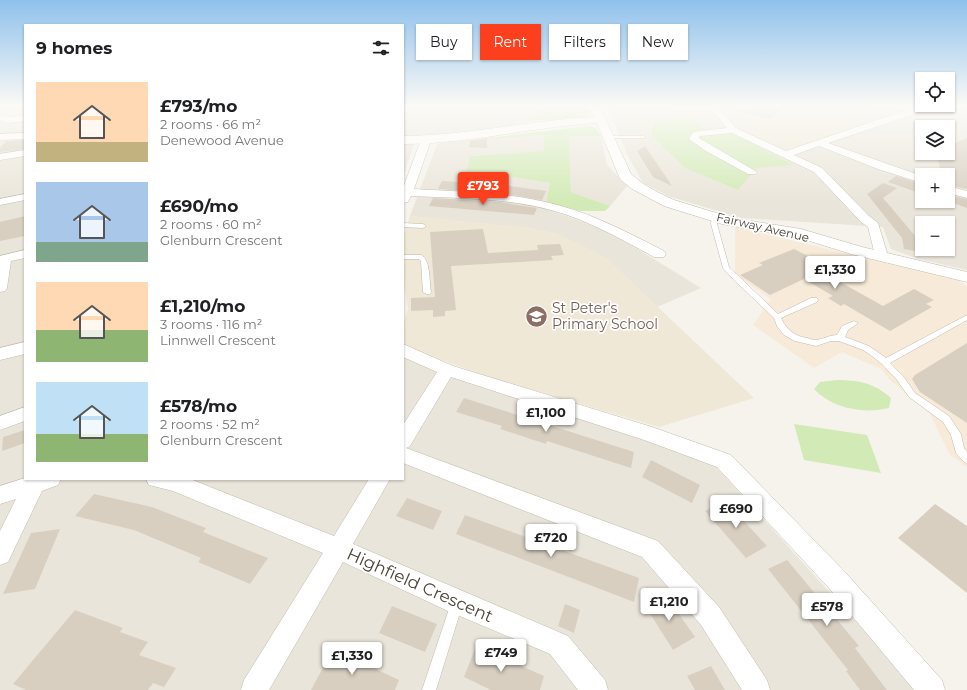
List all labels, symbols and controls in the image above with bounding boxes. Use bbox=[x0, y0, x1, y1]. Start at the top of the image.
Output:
chip: Buy bbox=[416, 24, 472, 60]
chip: Rent bbox=[480, 24, 541, 60]
chip: Filters bbox=[549, 24, 620, 60]
chip: New bbox=[628, 24, 688, 60]
icon: filters bbox=[370, 37, 392, 59]
text: 9 homes bbox=[36, 38, 112, 58]
map controls bbox=[915, 72, 955, 256]
button: locate bbox=[915, 72, 955, 112]
text: £793/mo bbox=[160, 96, 237, 116]
icon: home bbox=[68, 98, 116, 146]
text: 2 rooms · 66 m² bbox=[160, 116, 261, 132]
button: layers bbox=[915, 120, 955, 160]
text: Denewood Avenue bbox=[160, 132, 284, 148]
button: + bbox=[915, 168, 955, 208]
pin: £793 bbox=[459, 172, 507, 206]
text: £793 bbox=[467, 177, 499, 193]
text: £690/mo bbox=[160, 196, 238, 216]
icon: home bbox=[68, 198, 116, 246]
street label: Fairway Avenue bbox=[715, 209, 811, 245]
text: 2 rooms · 60 m² bbox=[160, 216, 262, 232]
button: − bbox=[915, 216, 955, 256]
text: Glenburn Crescent bbox=[160, 232, 283, 248]
pin: £1,330 bbox=[802, 256, 868, 290]
text: £1,330 bbox=[814, 261, 856, 277]
text: £1,210/mo bbox=[160, 296, 245, 316]
icon: home bbox=[68, 298, 116, 346]
place label: St Peter's Primary School bbox=[552, 299, 658, 333]
school or university icon: St Peter's Primary School bbox=[524, 303, 550, 329]
text: 3 rooms · 116 m² bbox=[160, 316, 262, 332]
text: Linnwell Crescent bbox=[160, 332, 276, 348]
text: £578/mo bbox=[160, 396, 237, 416]
icon: home bbox=[68, 398, 116, 446]
pin: £1,100 bbox=[513, 399, 579, 433]
text: £1,100 bbox=[526, 404, 566, 420]
text: 2 rooms · 52 m² bbox=[160, 416, 260, 432]
text: Glenburn Crescent bbox=[160, 432, 283, 448]
pin: £690 bbox=[712, 495, 760, 529]
text: £690 bbox=[719, 500, 753, 516]
pin: £720 bbox=[527, 524, 575, 558]
text: £720 bbox=[534, 529, 568, 545]
street label: Highfield Crescent bbox=[344, 544, 496, 626]
pin: £1,210 bbox=[636, 588, 702, 622]
text: £1,210 bbox=[649, 593, 689, 609]
pin: £578 bbox=[803, 593, 851, 627]
text: £578 bbox=[811, 598, 843, 614]
pin: £749 bbox=[477, 639, 525, 673]
pin: £1,330 bbox=[319, 642, 385, 676]
text: £749 bbox=[484, 644, 518, 660]
text: £1,330 bbox=[331, 647, 373, 663]

